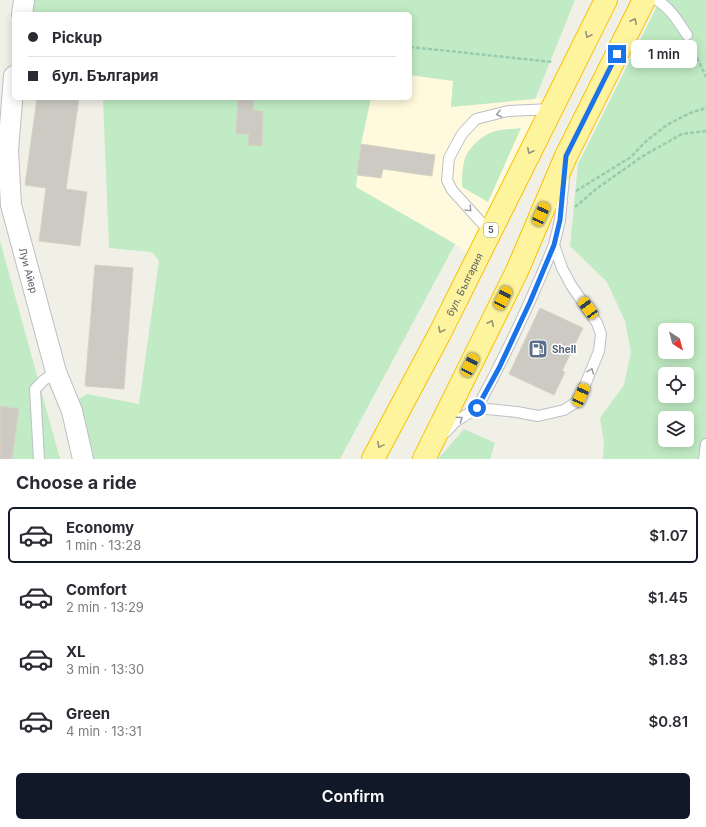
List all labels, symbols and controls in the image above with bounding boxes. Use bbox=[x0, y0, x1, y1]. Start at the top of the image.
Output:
one-way arrow bbox=[629, 18, 636, 25]
text: Pickup bbox=[52, 28, 102, 47]
one-way arrow bbox=[585, 31, 593, 38]
callout: 1 min bbox=[631, 40, 697, 68]
route end bbox=[608, 45, 626, 63]
text: 1 min bbox=[648, 46, 680, 62]
text: бул. България bbox=[52, 66, 158, 85]
one-way arrow bbox=[495, 109, 502, 118]
one-way arrow bbox=[527, 147, 535, 155]
car bbox=[531, 201, 551, 227]
one-way arrow bbox=[464, 204, 472, 212]
road number: 5 bbox=[484, 223, 498, 237]
street label: Луи Айер bbox=[17, 246, 40, 294]
street label: бул. България bbox=[443, 251, 485, 318]
car bbox=[492, 285, 514, 311]
car bbox=[576, 295, 600, 321]
one-way arrow bbox=[486, 320, 494, 328]
north arrow bbox=[658, 323, 694, 359]
map controls bbox=[658, 323, 694, 447]
one-way arrow bbox=[438, 326, 446, 334]
fuel station icon: Shell bbox=[527, 338, 549, 360]
place label: Shell bbox=[552, 343, 576, 355]
car bbox=[459, 352, 481, 378]
button: locate bbox=[658, 367, 694, 403]
one-way arrow bbox=[586, 368, 594, 375]
car bbox=[571, 382, 591, 408]
route start bbox=[468, 399, 486, 417]
button: layers bbox=[658, 411, 694, 447]
one-way arrow bbox=[455, 417, 462, 424]
one-way arrow bbox=[377, 441, 385, 448]
text: Choose a ride bbox=[16, 472, 137, 493]
icon: car bbox=[18, 517, 54, 553]
text: Economy bbox=[66, 518, 134, 537]
text: $1.07 bbox=[649, 526, 688, 545]
text: 1 min · 13:28 bbox=[66, 537, 141, 553]
icon: car bbox=[18, 579, 54, 615]
text: Comfort bbox=[66, 580, 127, 599]
text: $1.45 bbox=[648, 588, 688, 607]
text: 2 min · 13:29 bbox=[66, 599, 144, 615]
icon: car bbox=[18, 641, 54, 677]
text: XL bbox=[66, 642, 86, 661]
text: $1.83 bbox=[648, 650, 688, 669]
text: 3 min · 13:30 bbox=[66, 661, 144, 677]
icon: car bbox=[18, 703, 54, 739]
text: Green bbox=[66, 704, 110, 723]
text: $0.81 bbox=[648, 712, 688, 731]
text: 4 min · 13:31 bbox=[66, 723, 142, 739]
button: Confirm bbox=[16, 773, 690, 819]

